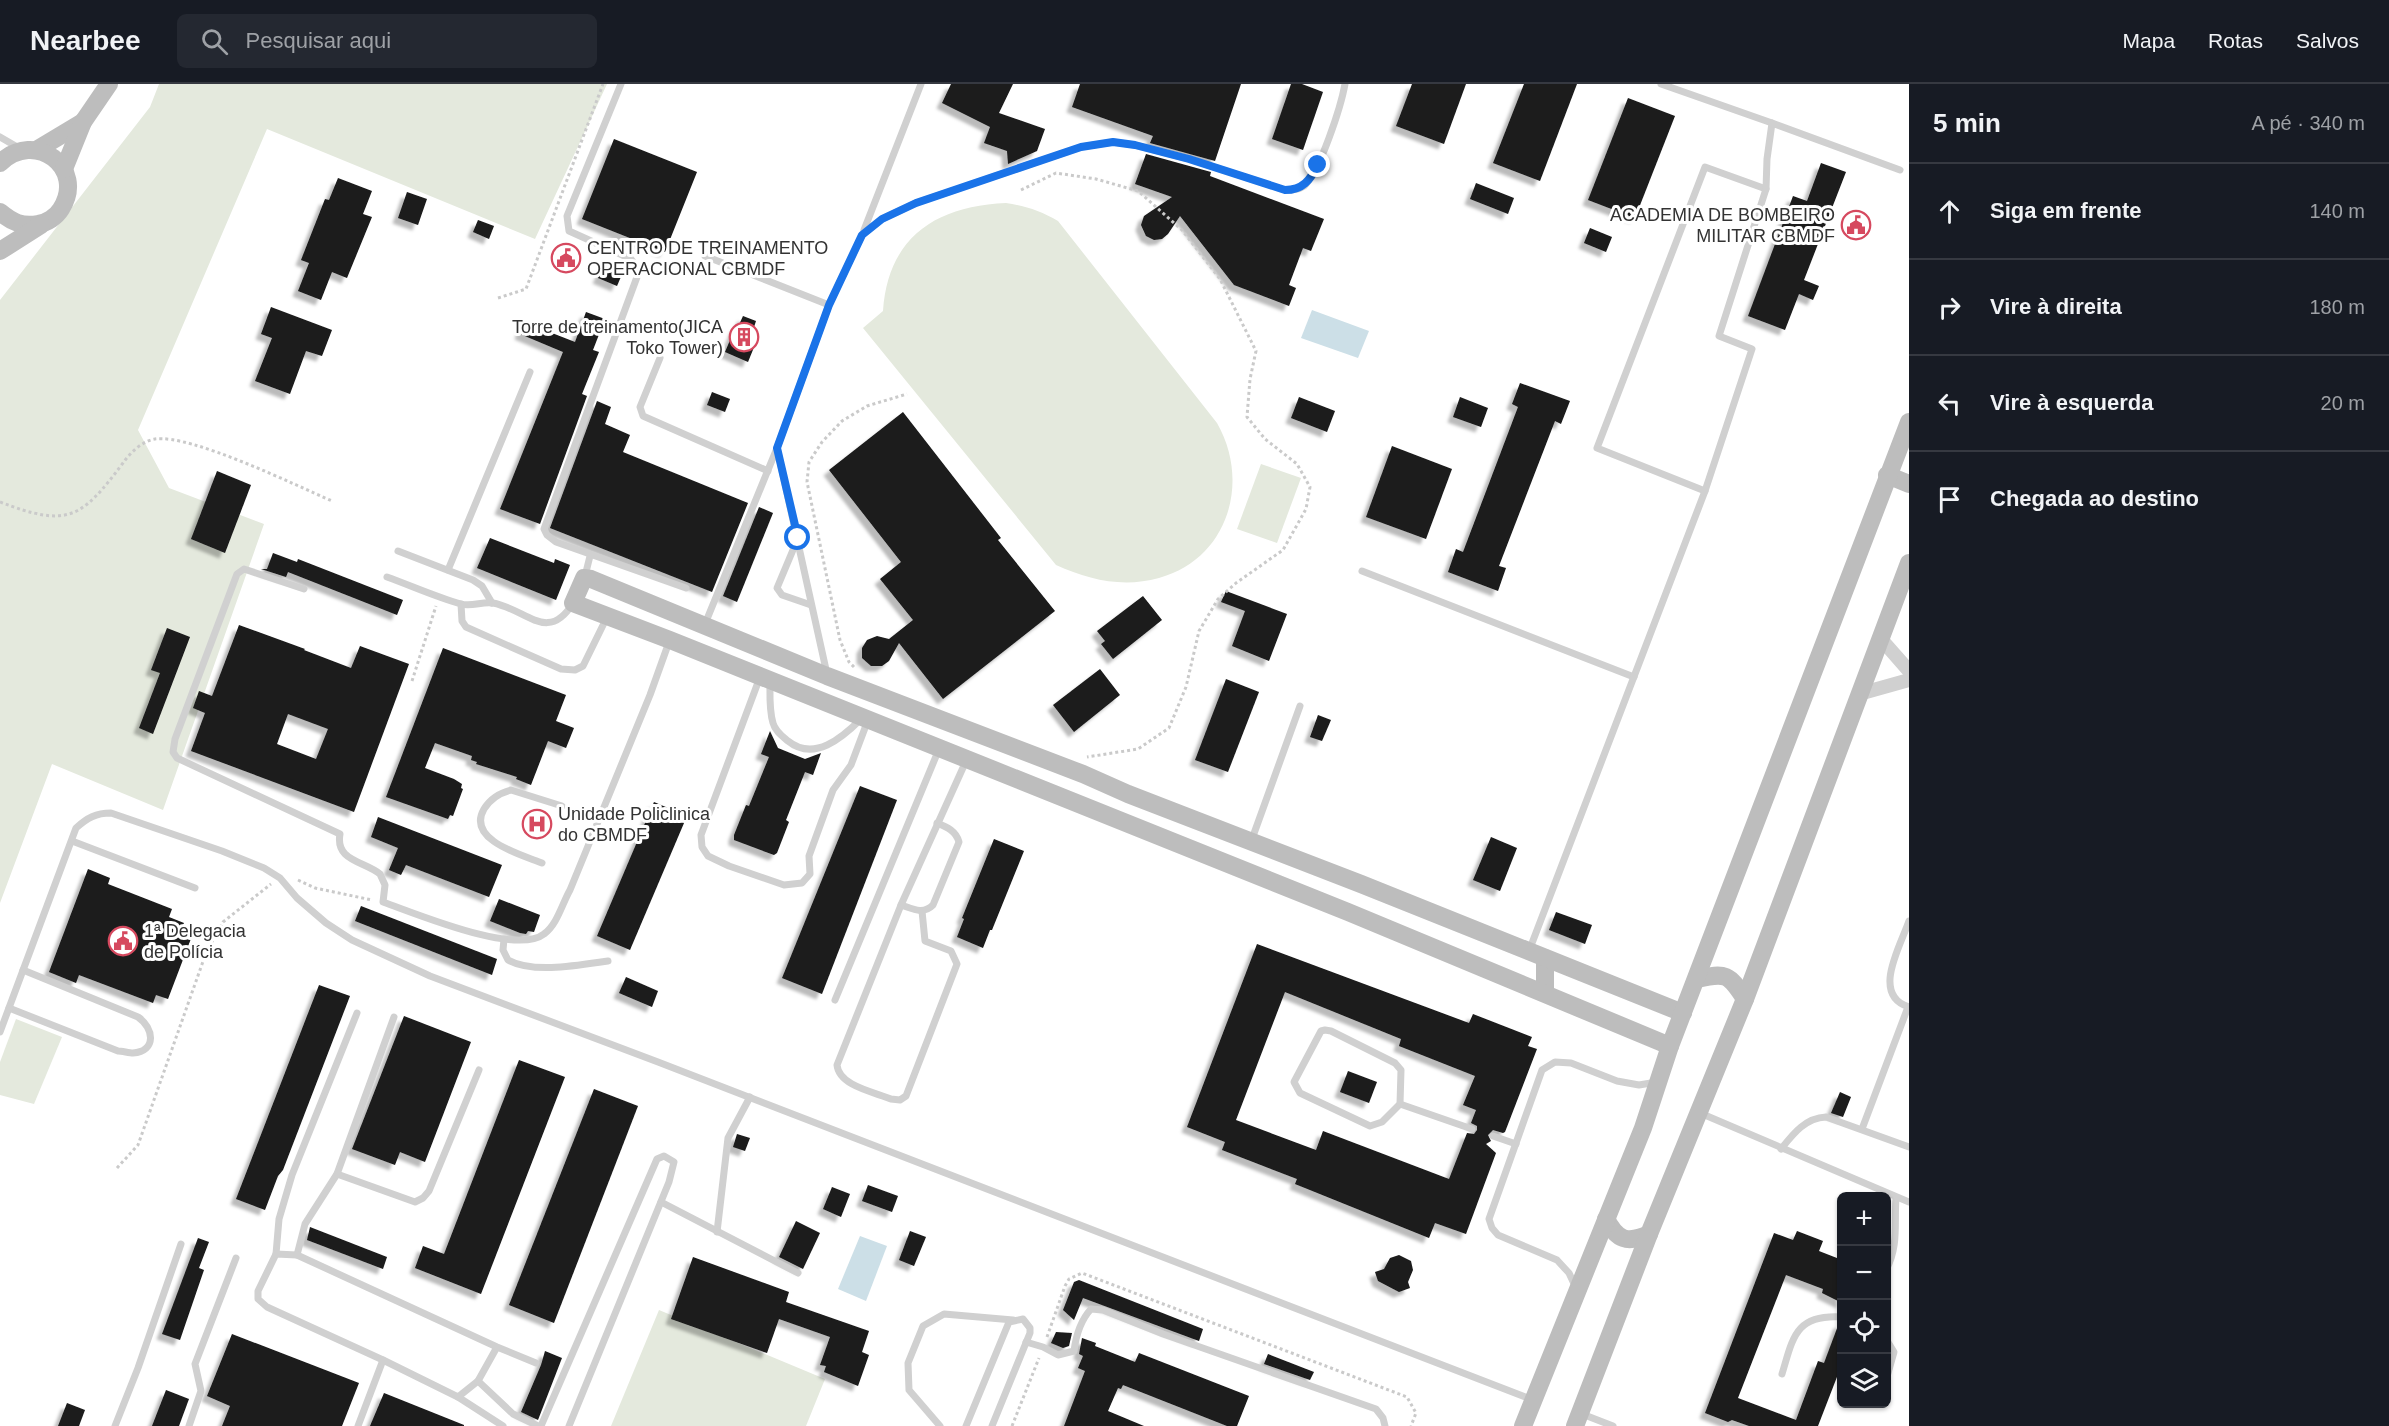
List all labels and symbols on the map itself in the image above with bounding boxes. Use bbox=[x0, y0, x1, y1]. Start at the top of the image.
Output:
route end bbox=[1304, 151, 1330, 177]
place label: ACADEMIA DE BOMBEIRO MILITAR CBMDF bbox=[1610, 205, 1835, 246]
public building icon: ACADEMIA DE BOMBEIRO MILITAR CBMDF bbox=[1840, 209, 1872, 241]
place label: CENTRO DE TREINAMENTO OPERACIONAL CBMDF bbox=[587, 238, 828, 279]
public building icon: CENTRO DE TREINAMENTO OPERACIONAL CBMDF bbox=[550, 242, 582, 274]
place label: Torre de treinamento(JICA Toko Tower) bbox=[512, 317, 723, 358]
building icon: Torre de treinamento(JICA Toko Tower) bbox=[728, 321, 760, 353]
route start bbox=[784, 524, 810, 550]
place label: Unidade Policlinica do CBMDF bbox=[558, 804, 711, 845]
hospital icon: Unidade Policlinica do CBMDF bbox=[521, 808, 553, 840]
place label: 1ª Delegacia de Polícia bbox=[144, 921, 247, 962]
public building icon: 1ª Delegacia de Polícia bbox=[107, 925, 139, 957]

